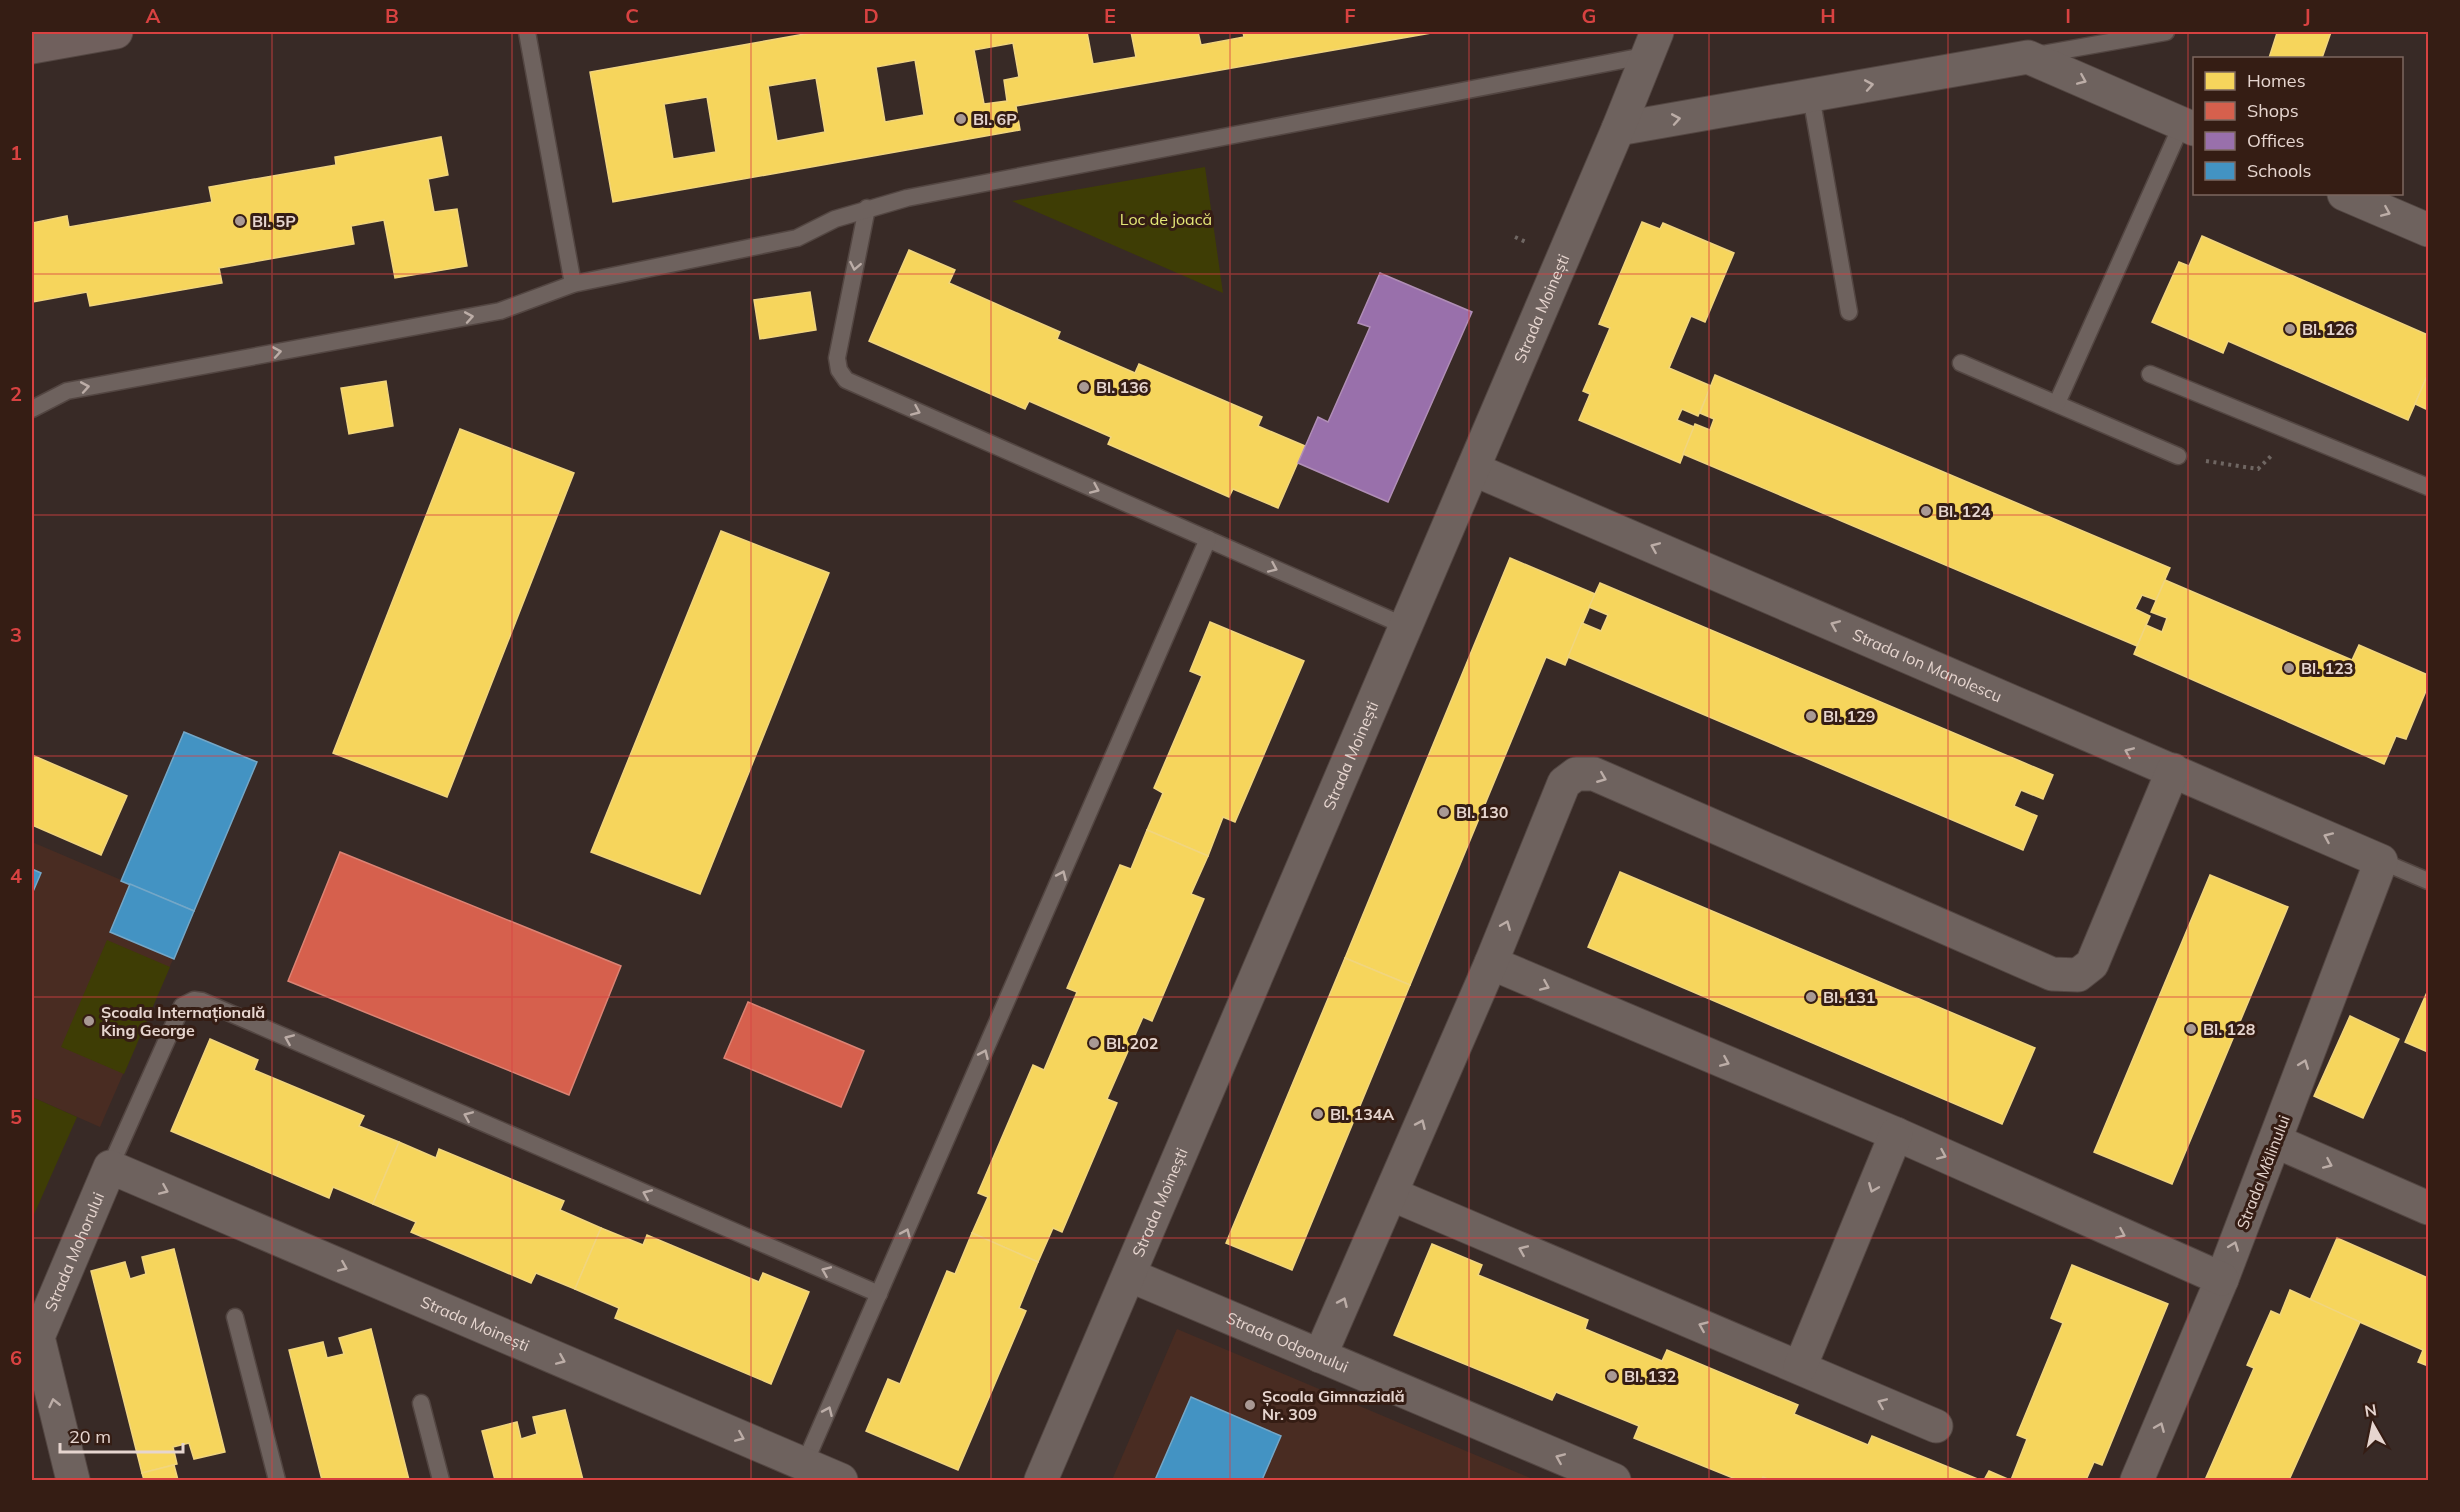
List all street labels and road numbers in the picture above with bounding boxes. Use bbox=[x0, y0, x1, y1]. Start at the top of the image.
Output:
street label: Strada Moinești bbox=[1509, 251, 1573, 366]
street label: Strada Ion Manolescu bbox=[1850, 624, 2005, 706]
street label: Strada Moinești bbox=[1318, 698, 1383, 813]
street label: Strada Mălinului bbox=[2232, 1112, 2294, 1232]
street label: Strada Moinești bbox=[1128, 1145, 1192, 1260]
street label: Strada Mohorului bbox=[40, 1189, 108, 1314]
street label: Strada Moinești bbox=[418, 1291, 533, 1355]
street label: Strada Odgonului bbox=[1223, 1307, 1351, 1377]

